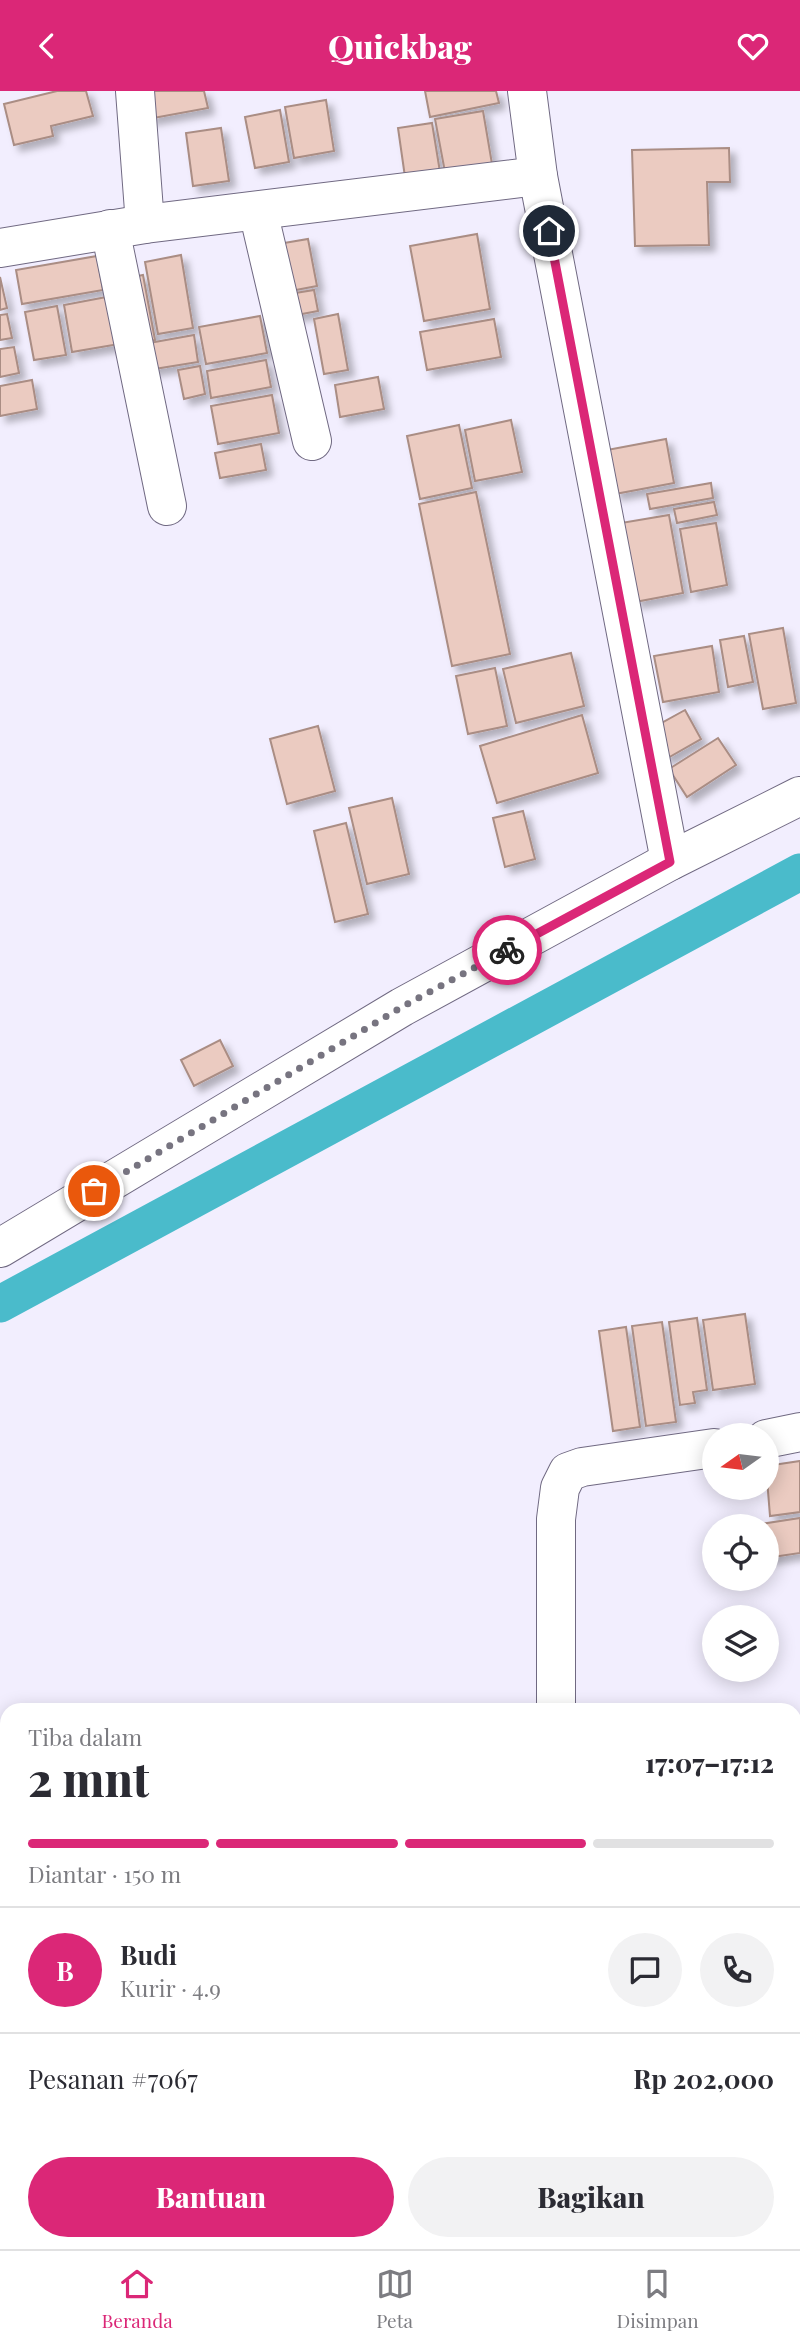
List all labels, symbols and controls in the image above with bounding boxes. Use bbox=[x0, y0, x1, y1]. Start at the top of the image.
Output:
text: Quickbag bbox=[328, 24, 472, 67]
icon: back bbox=[28, 27, 66, 65]
icon: heart bbox=[734, 27, 772, 65]
pin bbox=[519, 201, 579, 261]
icon: home bbox=[530, 212, 568, 250]
courier bbox=[472, 915, 542, 985]
icon: bike bbox=[488, 931, 526, 969]
pin bbox=[64, 1161, 124, 1221]
icon: bag bbox=[75, 1172, 113, 1210]
north arrow bbox=[702, 1423, 779, 1500]
map controls bbox=[702, 1423, 779, 1682]
button: locate bbox=[702, 1514, 779, 1591]
button: layers bbox=[702, 1605, 779, 1682]
text: Tiba dalam bbox=[28, 1721, 142, 1752]
text: 17:07–17:12 bbox=[645, 1745, 774, 1780]
text: 2 mnt bbox=[28, 1747, 149, 1809]
text: Diantar · 150 m bbox=[28, 1858, 181, 1889]
button: chat bbox=[608, 1933, 682, 2007]
button: phone bbox=[700, 1933, 774, 2007]
text: Budi bbox=[120, 1937, 177, 1972]
text: B bbox=[56, 1953, 74, 1988]
text: Kurir · 4.9 bbox=[120, 1972, 221, 2003]
text: Pesanan #7067 bbox=[28, 2061, 198, 2096]
text: Rp 202,000 bbox=[633, 2061, 774, 2096]
button: Bantuan bbox=[28, 2157, 394, 2237]
button: Bagikan bbox=[408, 2157, 774, 2237]
tab: Beranda bbox=[101, 2265, 173, 2333]
tab: Peta bbox=[376, 2265, 414, 2333]
tab: Disimpan bbox=[616, 2265, 699, 2333]

